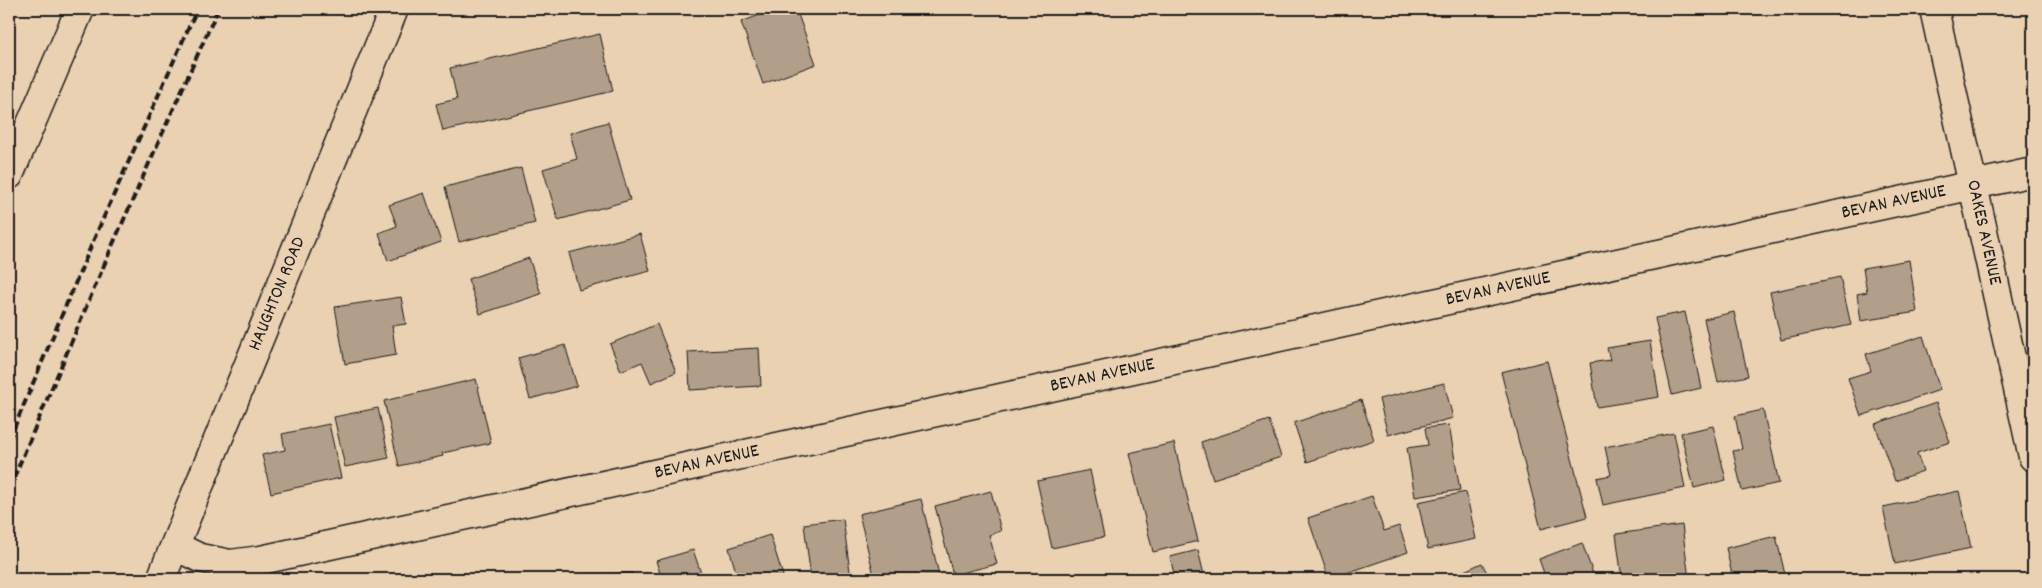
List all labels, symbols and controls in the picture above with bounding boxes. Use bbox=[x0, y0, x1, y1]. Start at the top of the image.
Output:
street label: BEVAN AVENUE bbox=[1839, 178, 1949, 227]
street label: OAKES AVENUE bbox=[1959, 178, 2008, 288]
street label: HAUGHTON ROAD bbox=[242, 233, 313, 355]
street label: BEVAN AVENUE bbox=[1443, 264, 1553, 314]
street label: BEVAN AVENUE bbox=[1048, 351, 1158, 400]
street label: BEVAN AVENUE bbox=[652, 438, 762, 487]

